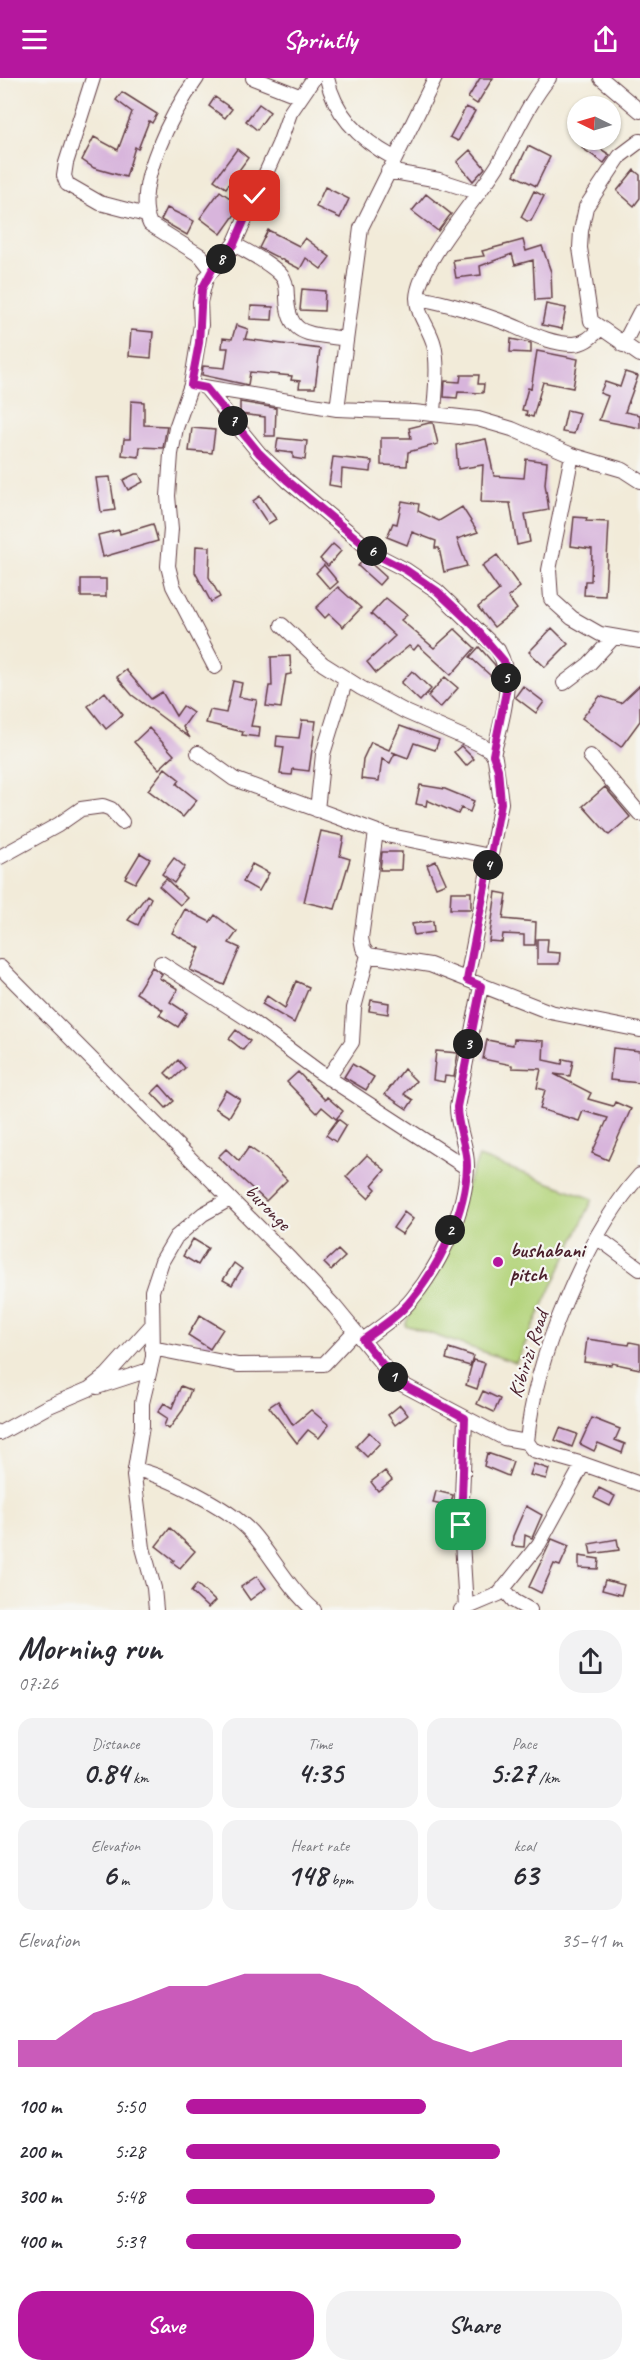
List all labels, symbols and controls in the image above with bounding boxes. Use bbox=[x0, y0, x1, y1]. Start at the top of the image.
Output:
text: Sprintly bbox=[283, 22, 357, 56]
icon: menu bbox=[18, 23, 51, 56]
icon: share bbox=[589, 23, 622, 56]
north arrow bbox=[567, 96, 621, 150]
map controls bbox=[567, 96, 621, 150]
pin bbox=[229, 170, 280, 221]
icon: check bbox=[238, 179, 271, 212]
pin: 8 bbox=[206, 244, 236, 274]
text: 8 bbox=[217, 249, 225, 269]
pin: 7 bbox=[218, 406, 248, 436]
text: 7 bbox=[229, 411, 237, 431]
pin: 6 bbox=[357, 536, 387, 566]
text: 6 bbox=[368, 541, 376, 561]
pin: 5 bbox=[491, 663, 521, 693]
text: 5 bbox=[503, 668, 509, 688]
pin: 4 bbox=[473, 850, 503, 880]
text: 4 bbox=[484, 855, 492, 875]
pin: 3 bbox=[453, 1029, 483, 1059]
text: 3 bbox=[464, 1034, 472, 1054]
street label: buronge bbox=[239, 1178, 298, 1237]
pin: 2 bbox=[435, 1215, 465, 1245]
text: 2 bbox=[446, 1220, 454, 1240]
place label: bushabani pitch bbox=[510, 1237, 587, 1287]
marker: bushabani pitch bbox=[491, 1255, 505, 1269]
street label: Kibirizi Road bbox=[502, 1304, 555, 1401]
pin: 1 bbox=[378, 1362, 408, 1392]
text: 1 bbox=[389, 1367, 397, 1387]
pin bbox=[435, 1499, 486, 1550]
icon: arrive bbox=[444, 1508, 477, 1541]
text: Morning run bbox=[18, 1627, 162, 1669]
button: share bbox=[559, 1630, 622, 1693]
text: 07:26 bbox=[18, 1671, 58, 1696]
text: Distance bbox=[92, 1734, 140, 1754]
text: Time bbox=[308, 1734, 332, 1754]
text: Pace bbox=[512, 1734, 537, 1754]
text: 0.84 bbox=[83, 1754, 129, 1792]
text: 4:35 bbox=[297, 1754, 343, 1792]
text: 5:27 bbox=[489, 1754, 535, 1792]
text: km bbox=[129, 1768, 149, 1788]
text: /km bbox=[535, 1768, 560, 1788]
text: Elevation bbox=[91, 1836, 140, 1856]
text: Heart rate bbox=[291, 1836, 349, 1856]
text: kcal bbox=[514, 1836, 535, 1856]
text: 6 bbox=[102, 1856, 116, 1894]
text: 148 bbox=[287, 1856, 327, 1894]
text: 63 bbox=[511, 1856, 538, 1894]
text: m bbox=[116, 1870, 129, 1890]
text: bpm bbox=[327, 1870, 353, 1890]
text: Elevation bbox=[18, 1928, 80, 1953]
text: 35–41 m bbox=[561, 1928, 622, 1953]
text: 100 m bbox=[18, 2094, 61, 2119]
text: 5:50 bbox=[114, 2094, 145, 2119]
text: 200 m bbox=[18, 2139, 61, 2164]
text: 5:28 bbox=[114, 2139, 145, 2164]
text: 300 m bbox=[18, 2184, 61, 2209]
text: 5:48 bbox=[114, 2184, 145, 2209]
text: 400 m bbox=[18, 2229, 61, 2254]
text: 5:39 bbox=[114, 2229, 145, 2254]
button: Save bbox=[18, 2291, 314, 2360]
button: Share bbox=[326, 2291, 622, 2360]

